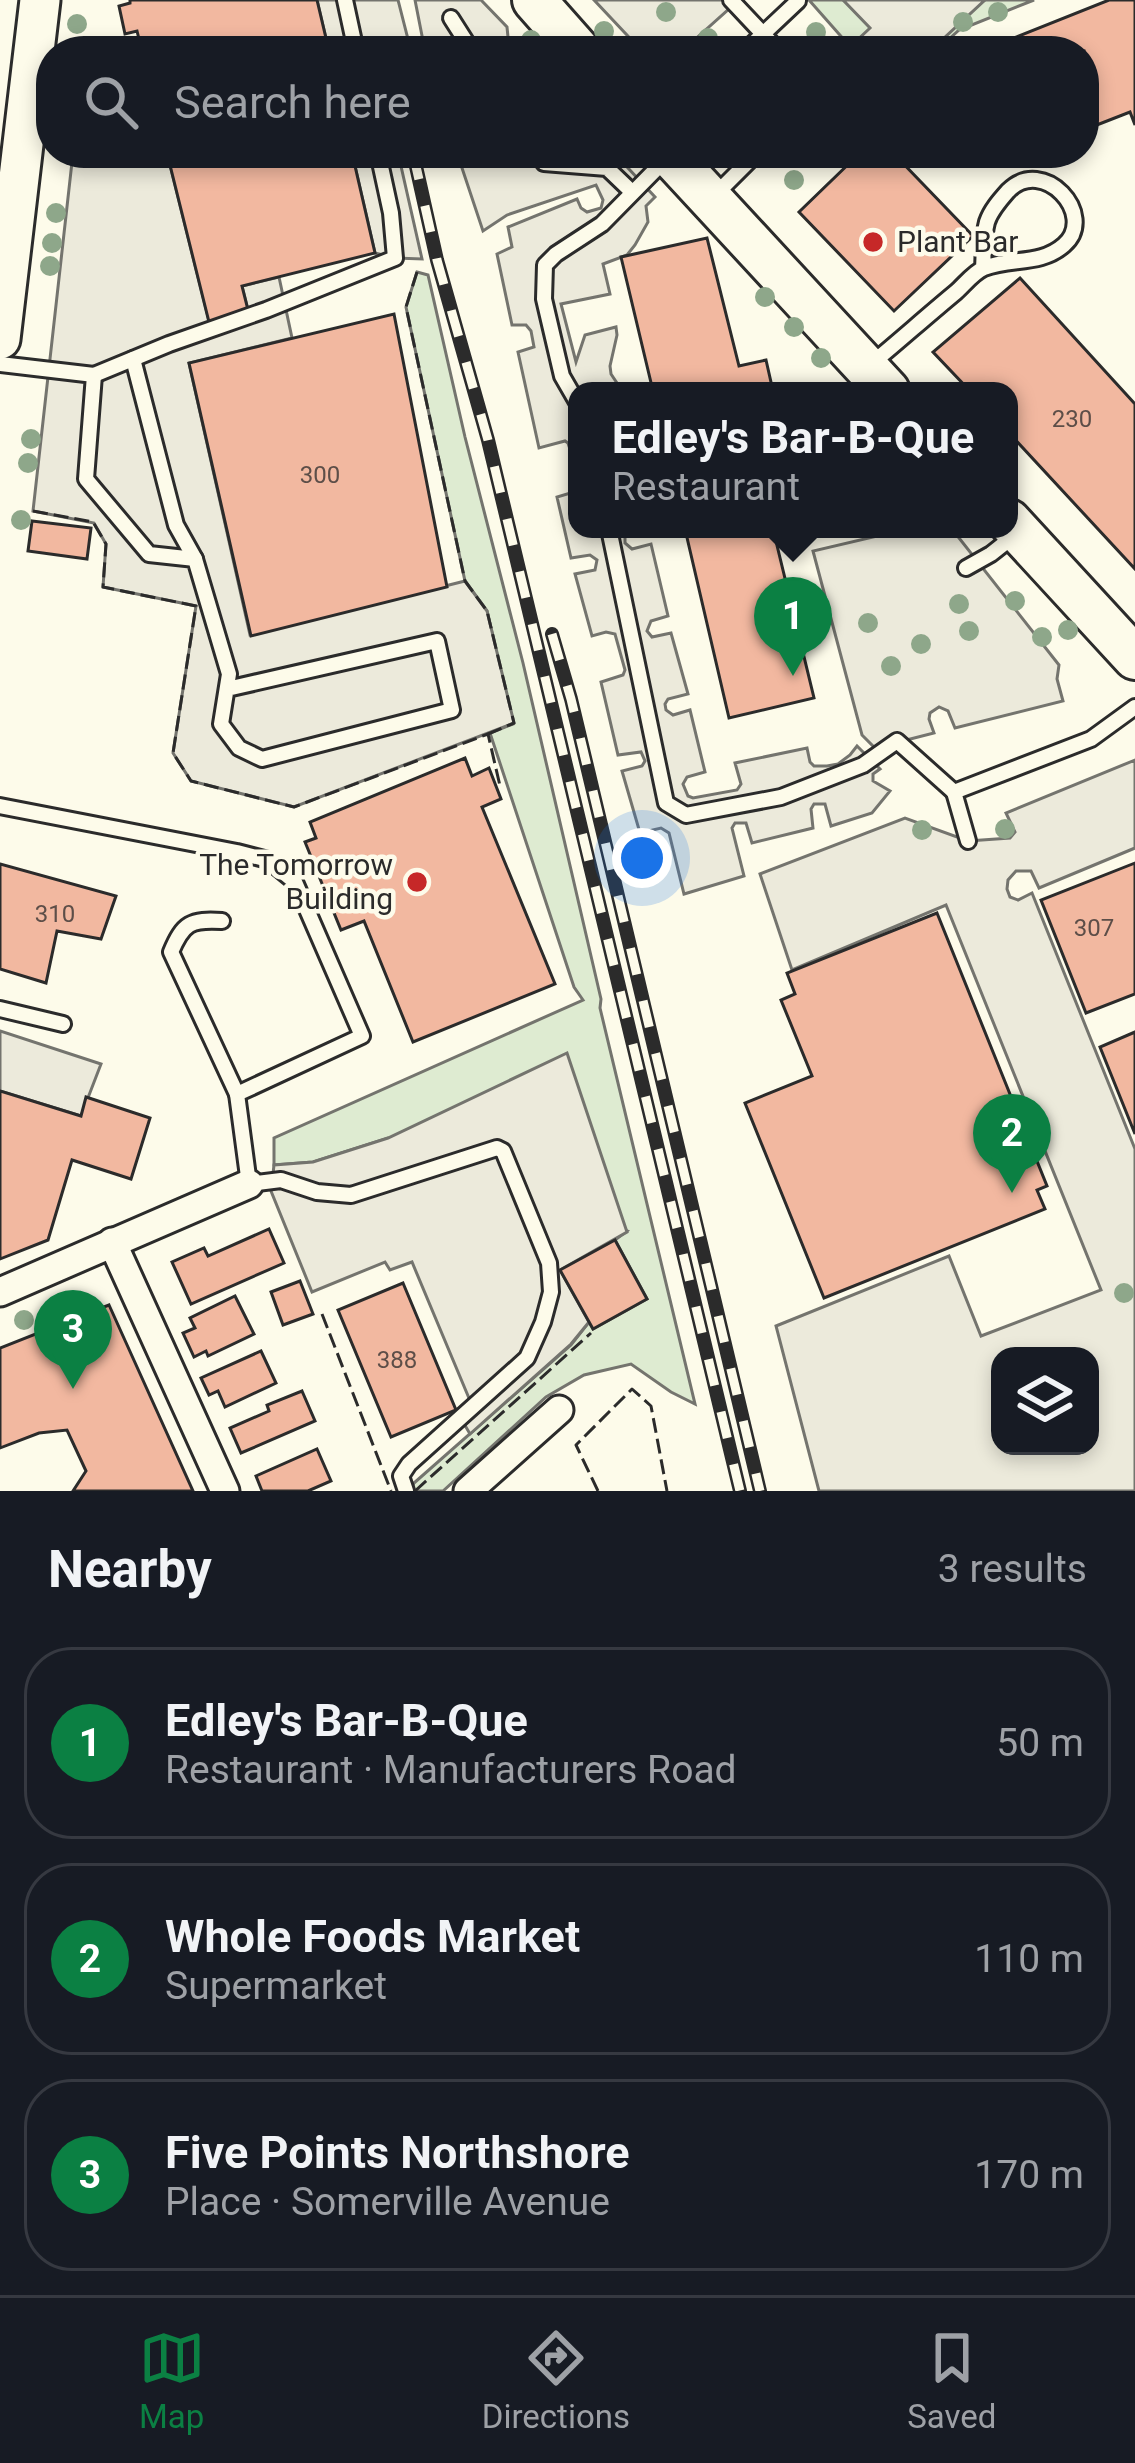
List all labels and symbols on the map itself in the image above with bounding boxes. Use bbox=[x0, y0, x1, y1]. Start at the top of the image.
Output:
place label: Plant Bar bbox=[897, 224, 1019, 259]
marker: Plant Bar bbox=[860, 229, 886, 255]
house number: 230 bbox=[1052, 405, 1092, 433]
house number: 300 bbox=[300, 461, 340, 489]
pin: 1 bbox=[754, 577, 832, 676]
your location bbox=[612, 828, 672, 888]
place label: The Tomorrow Building bbox=[199, 847, 393, 916]
marker: The Tomorrow Building bbox=[404, 869, 430, 895]
house number: 310 bbox=[35, 900, 75, 928]
house number: 307 bbox=[1074, 914, 1114, 942]
pin: 2 bbox=[973, 1094, 1051, 1193]
pin: 3 bbox=[34, 1290, 112, 1389]
house number: 388 bbox=[377, 1346, 417, 1374]

